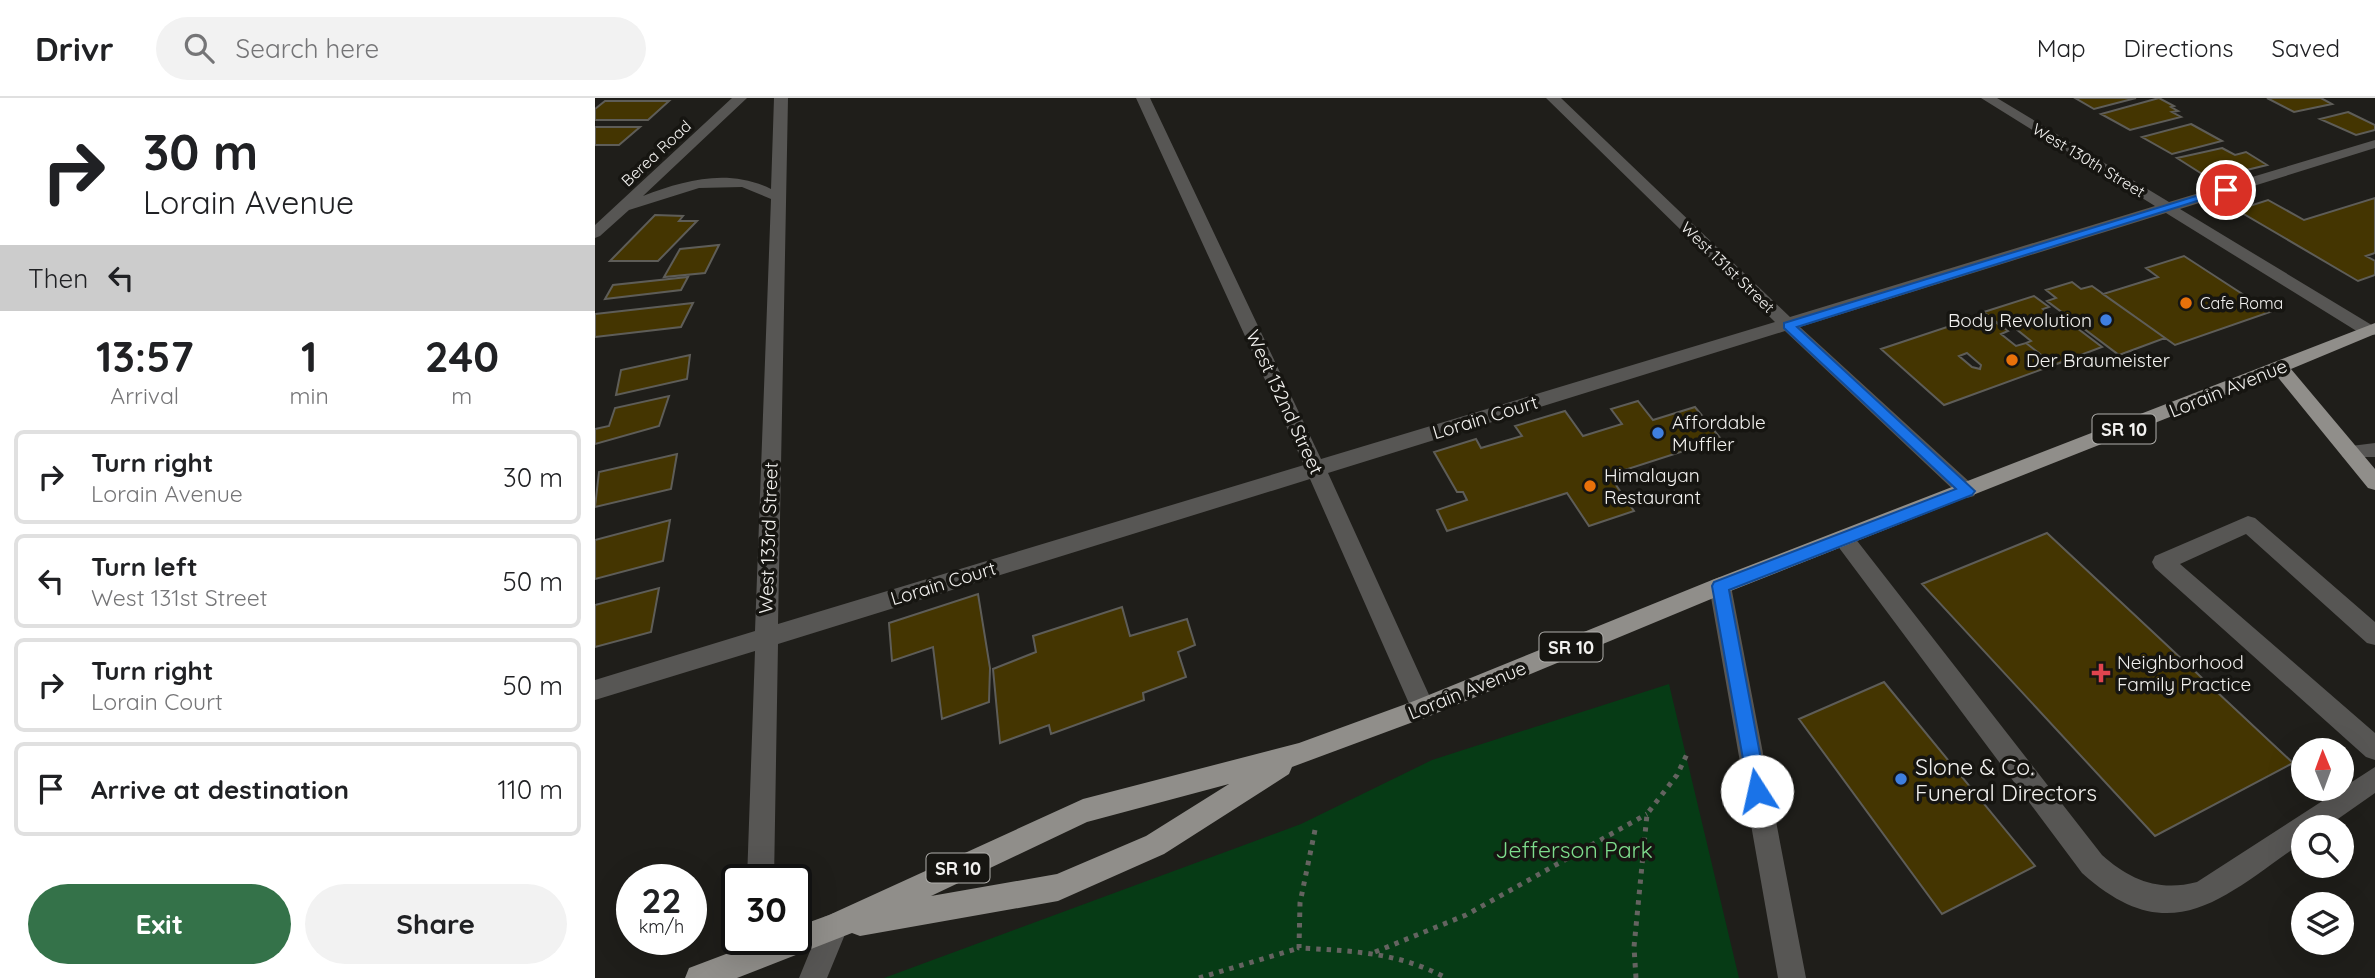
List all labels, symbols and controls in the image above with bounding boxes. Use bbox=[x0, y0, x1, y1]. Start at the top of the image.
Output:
search box bbox=[156, 17, 646, 80]
text: Drivr bbox=[35, 28, 114, 69]
icon: search bbox=[180, 29, 218, 67]
text: Search here bbox=[236, 32, 379, 65]
text: Map bbox=[2037, 33, 2086, 63]
text: Directions bbox=[2124, 33, 2234, 63]
text: Saved bbox=[2272, 33, 2340, 63]
street label: Berea Road bbox=[617, 116, 695, 190]
street label: West 130th Street bbox=[2029, 118, 2149, 202]
text: 30 m bbox=[143, 121, 258, 182]
icon: right bbox=[28, 126, 119, 217]
pin bbox=[2196, 160, 2256, 220]
icon: arrive bbox=[2207, 171, 2245, 209]
text: Lorain Avenue bbox=[143, 182, 354, 222]
street label: West 131st Street bbox=[1677, 217, 1779, 317]
icon: left bbox=[102, 259, 140, 297]
text: Then bbox=[28, 262, 88, 295]
place label: Cafe Roma bbox=[2200, 293, 2283, 313]
marker: Cafe Roma bbox=[2178, 295, 2194, 311]
place label: Body Revolution bbox=[1948, 308, 2092, 332]
marker: Body Revolution bbox=[2098, 312, 2114, 328]
street label: West 132nd Street bbox=[1241, 326, 1329, 478]
text: 13:57 bbox=[96, 330, 194, 383]
text: 1 bbox=[301, 330, 317, 383]
text: 240 bbox=[425, 330, 499, 383]
place label: Der Braumeister bbox=[2026, 348, 2171, 372]
marker: Der Braumeister bbox=[2004, 352, 2020, 368]
street label: Lorain Avenue bbox=[2165, 353, 2291, 423]
text: Arrival bbox=[110, 381, 179, 410]
text: min bbox=[289, 381, 329, 410]
text: m bbox=[451, 381, 472, 410]
street label: Lorain Court bbox=[1429, 390, 1541, 444]
place label: Affordable Muffler bbox=[1672, 410, 1766, 456]
road number: SR 10 bbox=[2093, 414, 2155, 444]
marker: Affordable Muffler bbox=[1650, 425, 1666, 441]
text: Turn right bbox=[91, 446, 213, 479]
icon: right bbox=[32, 458, 70, 496]
text: 30 m bbox=[503, 461, 563, 494]
street label: West 133rd Street bbox=[753, 462, 783, 614]
place label: Himalayan Restaurant bbox=[1604, 463, 1701, 509]
marker: Himalayan Restaurant bbox=[1582, 478, 1598, 494]
text: Lorain Avenue bbox=[91, 479, 243, 508]
text: Turn left bbox=[91, 550, 198, 583]
street label: Lorain Court bbox=[887, 556, 999, 610]
icon: left bbox=[32, 562, 70, 600]
text: 50 m bbox=[503, 565, 563, 598]
text: West 131st Street bbox=[91, 583, 268, 612]
road number: SR 10 bbox=[1539, 632, 1602, 662]
place label: Neighborhood Family Practice bbox=[2117, 650, 2251, 696]
text: Turn right bbox=[91, 654, 213, 687]
street label: Lorain Avenue bbox=[1404, 655, 1530, 725]
marker: Neighborhood Family Practice bbox=[2091, 663, 2111, 683]
icon: right bbox=[32, 666, 70, 704]
text: 50 m bbox=[503, 669, 563, 702]
text: Lorain Court bbox=[91, 687, 223, 716]
north arrow bbox=[2291, 738, 2354, 802]
map controls bbox=[2291, 738, 2354, 955]
place label: Slone & Co. Funeral Directors bbox=[1915, 752, 2097, 807]
position arrow bbox=[1720, 754, 1794, 828]
icon: arrive bbox=[32, 770, 70, 808]
marker: Slone & Co. Funeral Directors bbox=[1893, 771, 1909, 787]
text: Arrive at destination bbox=[91, 773, 349, 806]
text: 110 m bbox=[497, 773, 563, 806]
button: search bbox=[2291, 815, 2354, 878]
park label: Jefferson Park bbox=[1495, 835, 1653, 864]
road number: SR 10 bbox=[927, 854, 989, 882]
speed limit sign: 30 bbox=[721, 864, 812, 955]
text: 22 bbox=[642, 878, 681, 922]
button: Exit bbox=[28, 884, 291, 964]
button: Share bbox=[305, 884, 567, 964]
button: layers bbox=[2291, 892, 2354, 955]
text: km/h bbox=[639, 915, 684, 938]

